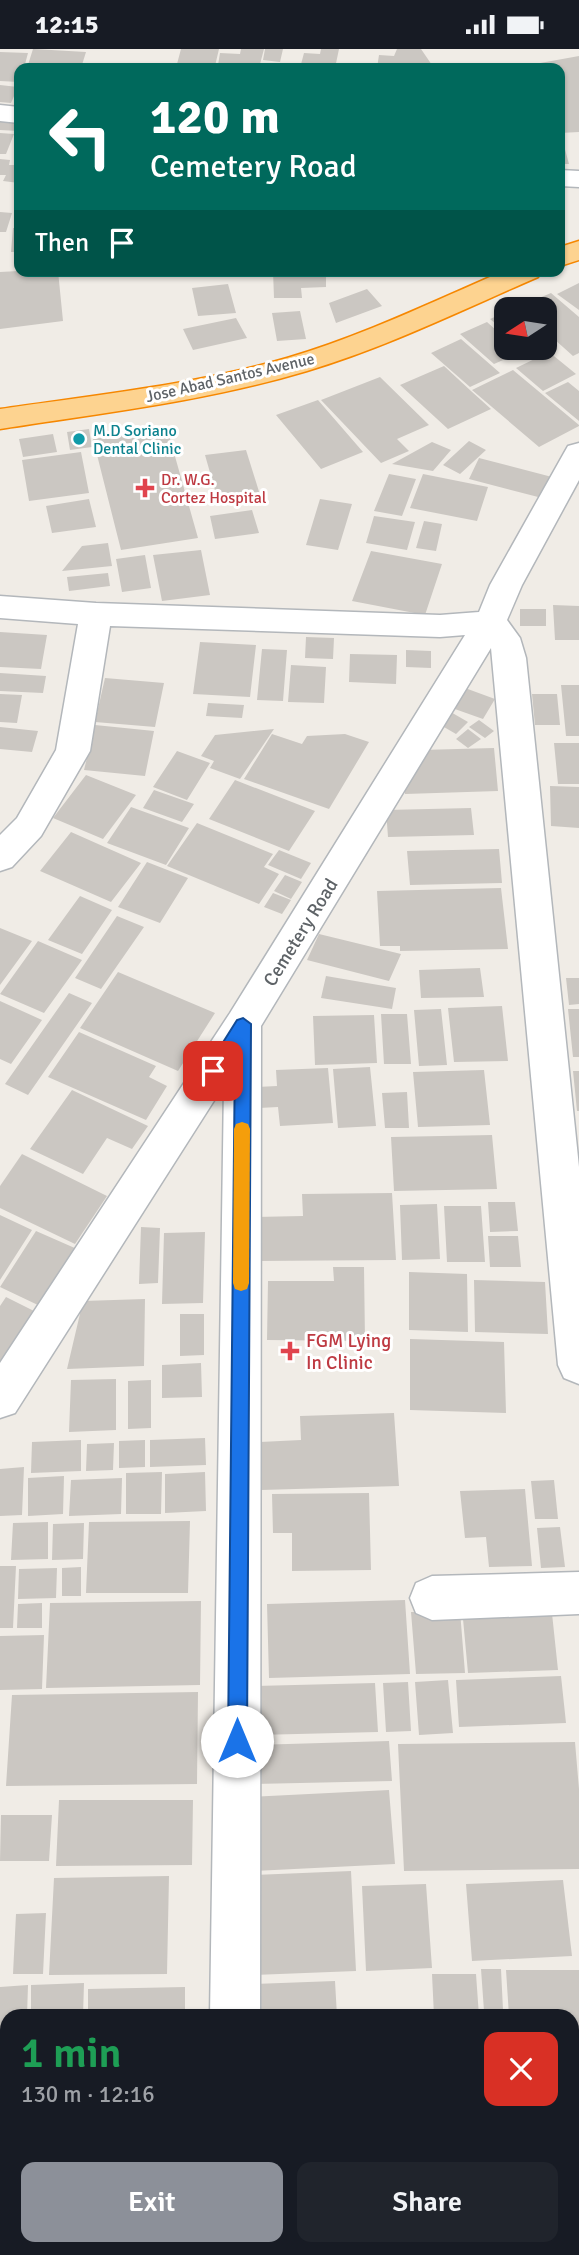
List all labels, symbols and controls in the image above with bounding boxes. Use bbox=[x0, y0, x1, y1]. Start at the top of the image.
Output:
text: 12:15 bbox=[35, 9, 99, 41]
text: 120 m bbox=[150, 87, 280, 147]
icon: left bbox=[35, 91, 126, 182]
text: Cemetery Road bbox=[150, 147, 357, 186]
icon: arrive bbox=[103, 224, 141, 262]
text: Then bbox=[35, 227, 89, 259]
north arrow bbox=[494, 297, 556, 361]
map controls bbox=[494, 297, 557, 360]
street label: Jose Abad Santos Avenue bbox=[144, 349, 316, 407]
place label: M.D Soriano Dental Clinic bbox=[93, 421, 181, 459]
marker: M.D Soriano Dental Clinic bbox=[71, 431, 87, 447]
place label: Dr. W.G. Cortez Hospital bbox=[161, 470, 267, 508]
marker: Dr. W.G. Cortez Hospital bbox=[135, 478, 155, 498]
street label: Cemetery Road bbox=[258, 874, 344, 991]
pin bbox=[183, 1041, 243, 1101]
icon: arrive bbox=[194, 1052, 232, 1090]
place label: FGM Lying In Clinic bbox=[306, 1329, 391, 1375]
marker: FGM Lying In Clinic bbox=[280, 1341, 300, 1361]
position arrow bbox=[200, 1704, 274, 1778]
text: 1 min bbox=[21, 2028, 122, 2079]
button: close bbox=[484, 2032, 558, 2106]
text: 130 m · 12:16 bbox=[21, 2080, 155, 2109]
button: Exit bbox=[21, 2162, 283, 2242]
button: Share bbox=[297, 2162, 558, 2242]

